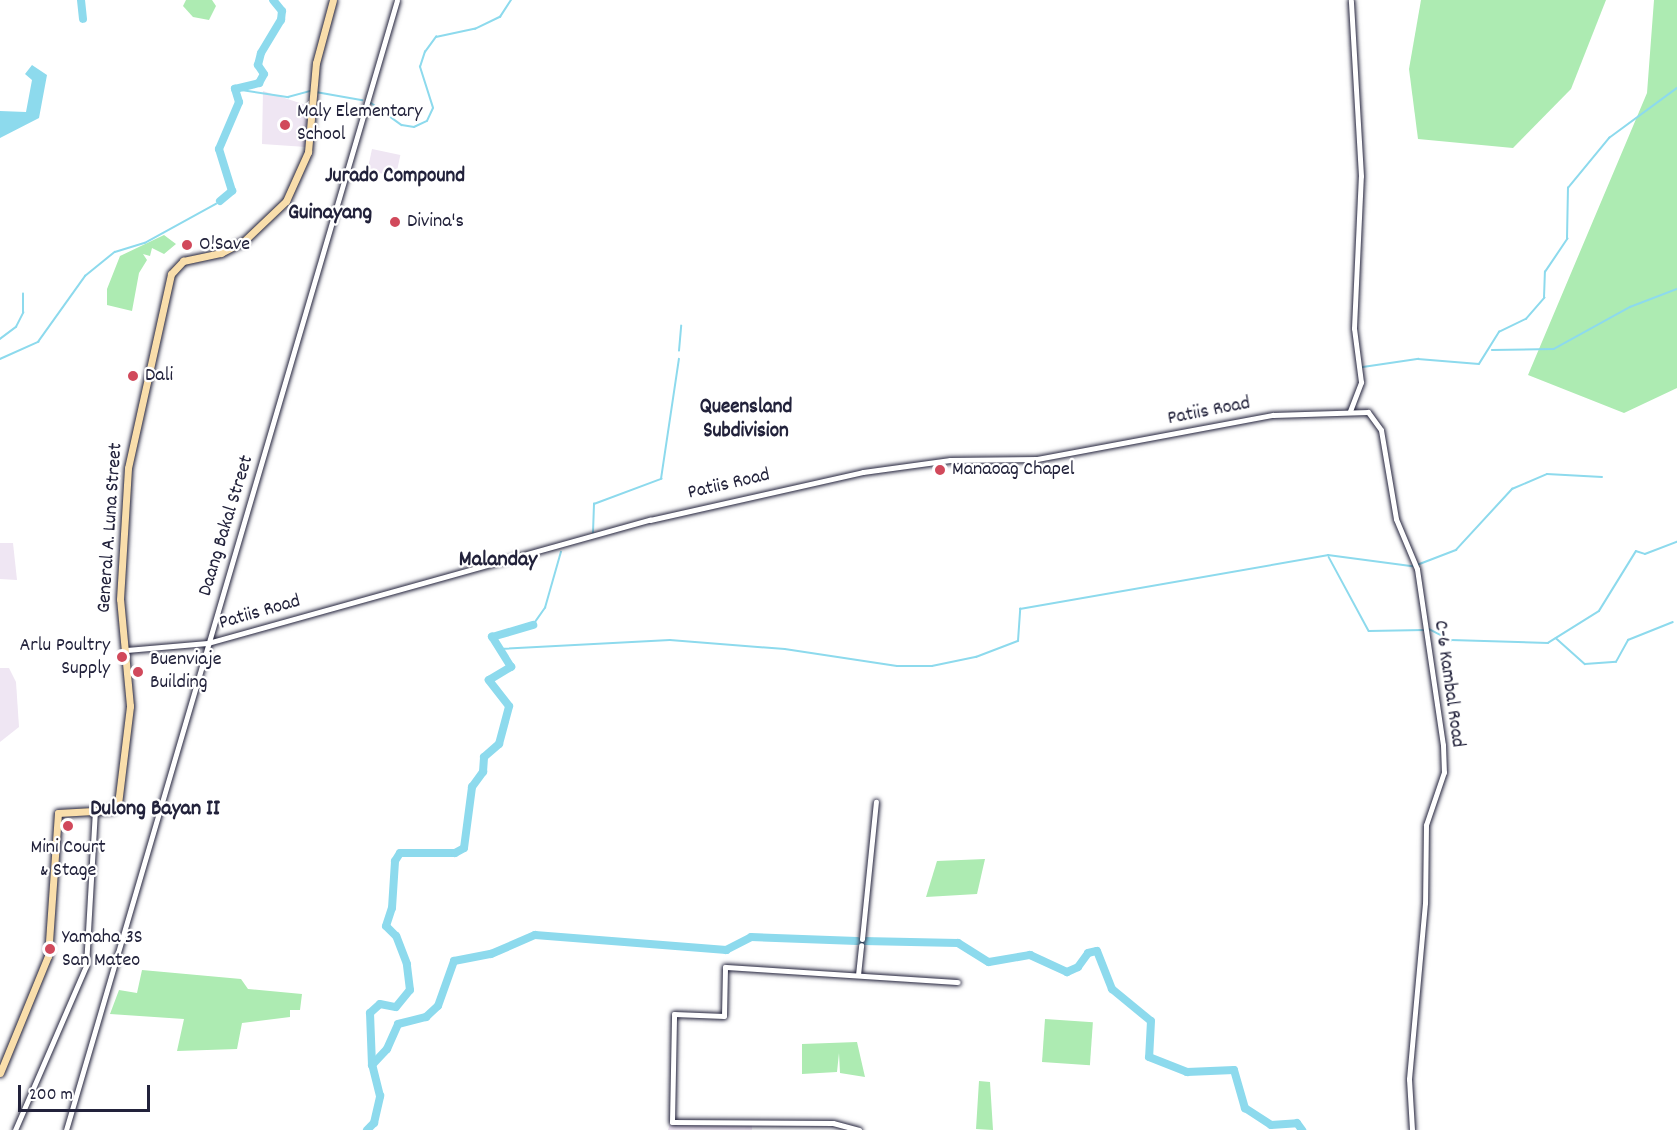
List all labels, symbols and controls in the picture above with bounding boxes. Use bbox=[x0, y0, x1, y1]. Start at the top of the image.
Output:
place label: Maly Elementary School bbox=[297, 101, 422, 148]
marker: Maly Elementary School bbox=[278, 118, 292, 132]
district label: Jurado Compound bbox=[325, 164, 465, 190]
district label: Guinayang bbox=[288, 201, 372, 227]
place label: Divina's bbox=[407, 210, 464, 234]
marker: Divina's bbox=[388, 215, 402, 229]
place label: O!Save bbox=[199, 233, 250, 257]
marker: O!Save bbox=[180, 238, 194, 252]
place label: Dali bbox=[145, 364, 173, 388]
marker: Dali bbox=[126, 369, 140, 383]
street label: Patiis Road bbox=[1166, 392, 1252, 432]
district label: Queensland Subdivision bbox=[700, 395, 792, 445]
street label: General A. Luna Street bbox=[93, 442, 129, 614]
street label: Daang Bakal Street bbox=[194, 453, 260, 599]
place label: Manaoag Chapel bbox=[952, 458, 1075, 482]
marker: Manaoag Chapel bbox=[933, 463, 947, 477]
street label: Patiis Road bbox=[686, 464, 772, 506]
district label: Malanday bbox=[459, 548, 537, 574]
street label: Patiis Road bbox=[217, 590, 303, 636]
street label: C-6 Kambal Road bbox=[1427, 619, 1469, 749]
place label: Arlu Poultry Supply bbox=[19, 634, 110, 681]
place label: Buenviaje Building bbox=[150, 648, 222, 695]
marker: Arlu Poultry Supply bbox=[115, 650, 129, 664]
marker: Buenviaje Building bbox=[131, 665, 145, 679]
district label: Dulong Bayan II bbox=[90, 797, 220, 823]
marker: Mini Court & Stage bbox=[61, 819, 75, 833]
place label: Mini Court & Stage bbox=[30, 836, 106, 883]
place label: Yamaha 3S San Mateo bbox=[62, 926, 143, 973]
marker: Yamaha 3S San Mateo bbox=[43, 942, 57, 956]
scale bar bbox=[21, 1073, 153, 1111]
text: 200 m bbox=[29, 1083, 73, 1108]

